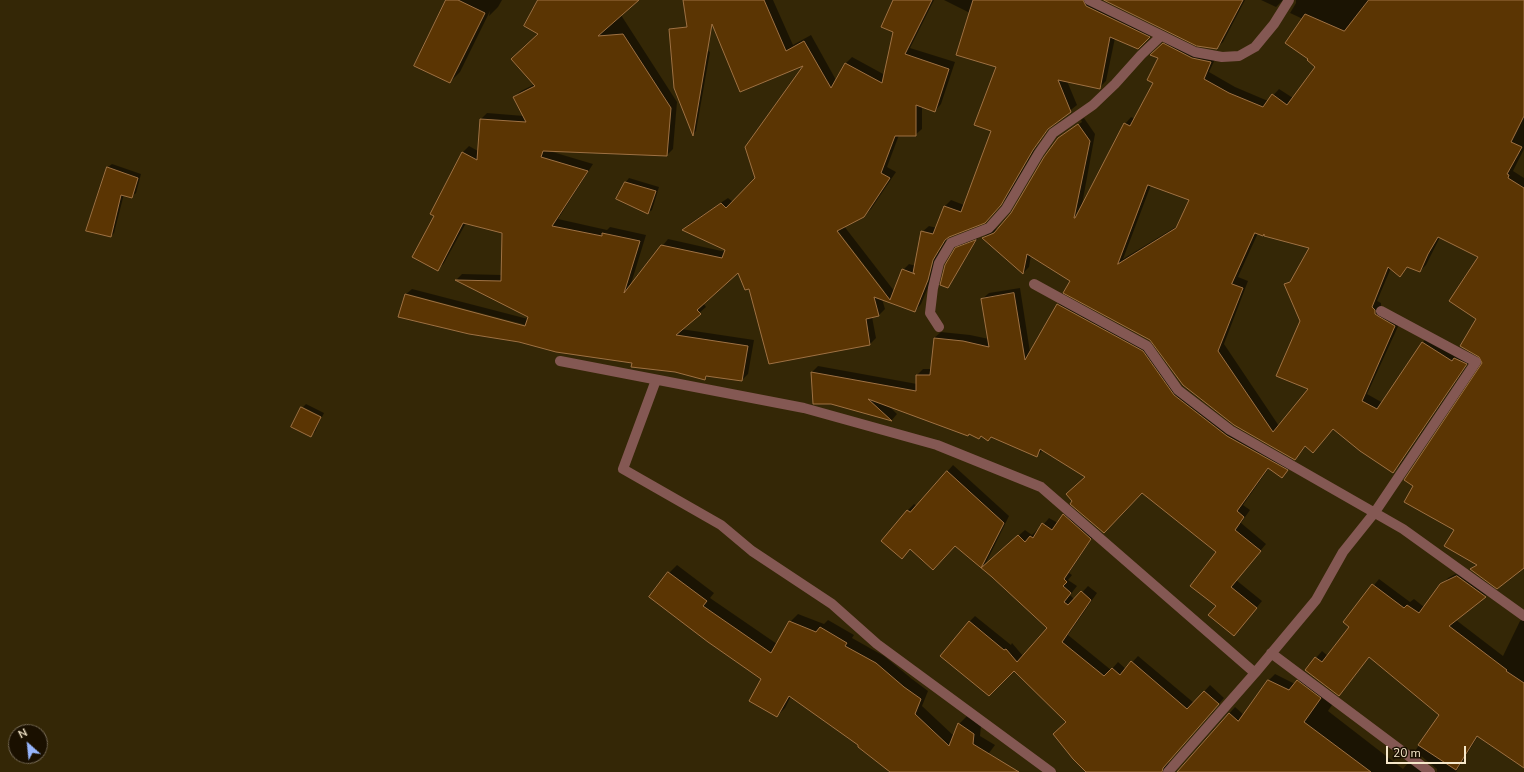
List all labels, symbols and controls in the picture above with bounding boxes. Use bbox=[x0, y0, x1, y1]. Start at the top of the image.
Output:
north arrow bbox=[8, 724, 48, 764]
text: N bbox=[16, 725, 30, 742]
scale bar bbox=[1388, 738, 1468, 764]
text: 20 m bbox=[1393, 745, 1421, 761]

